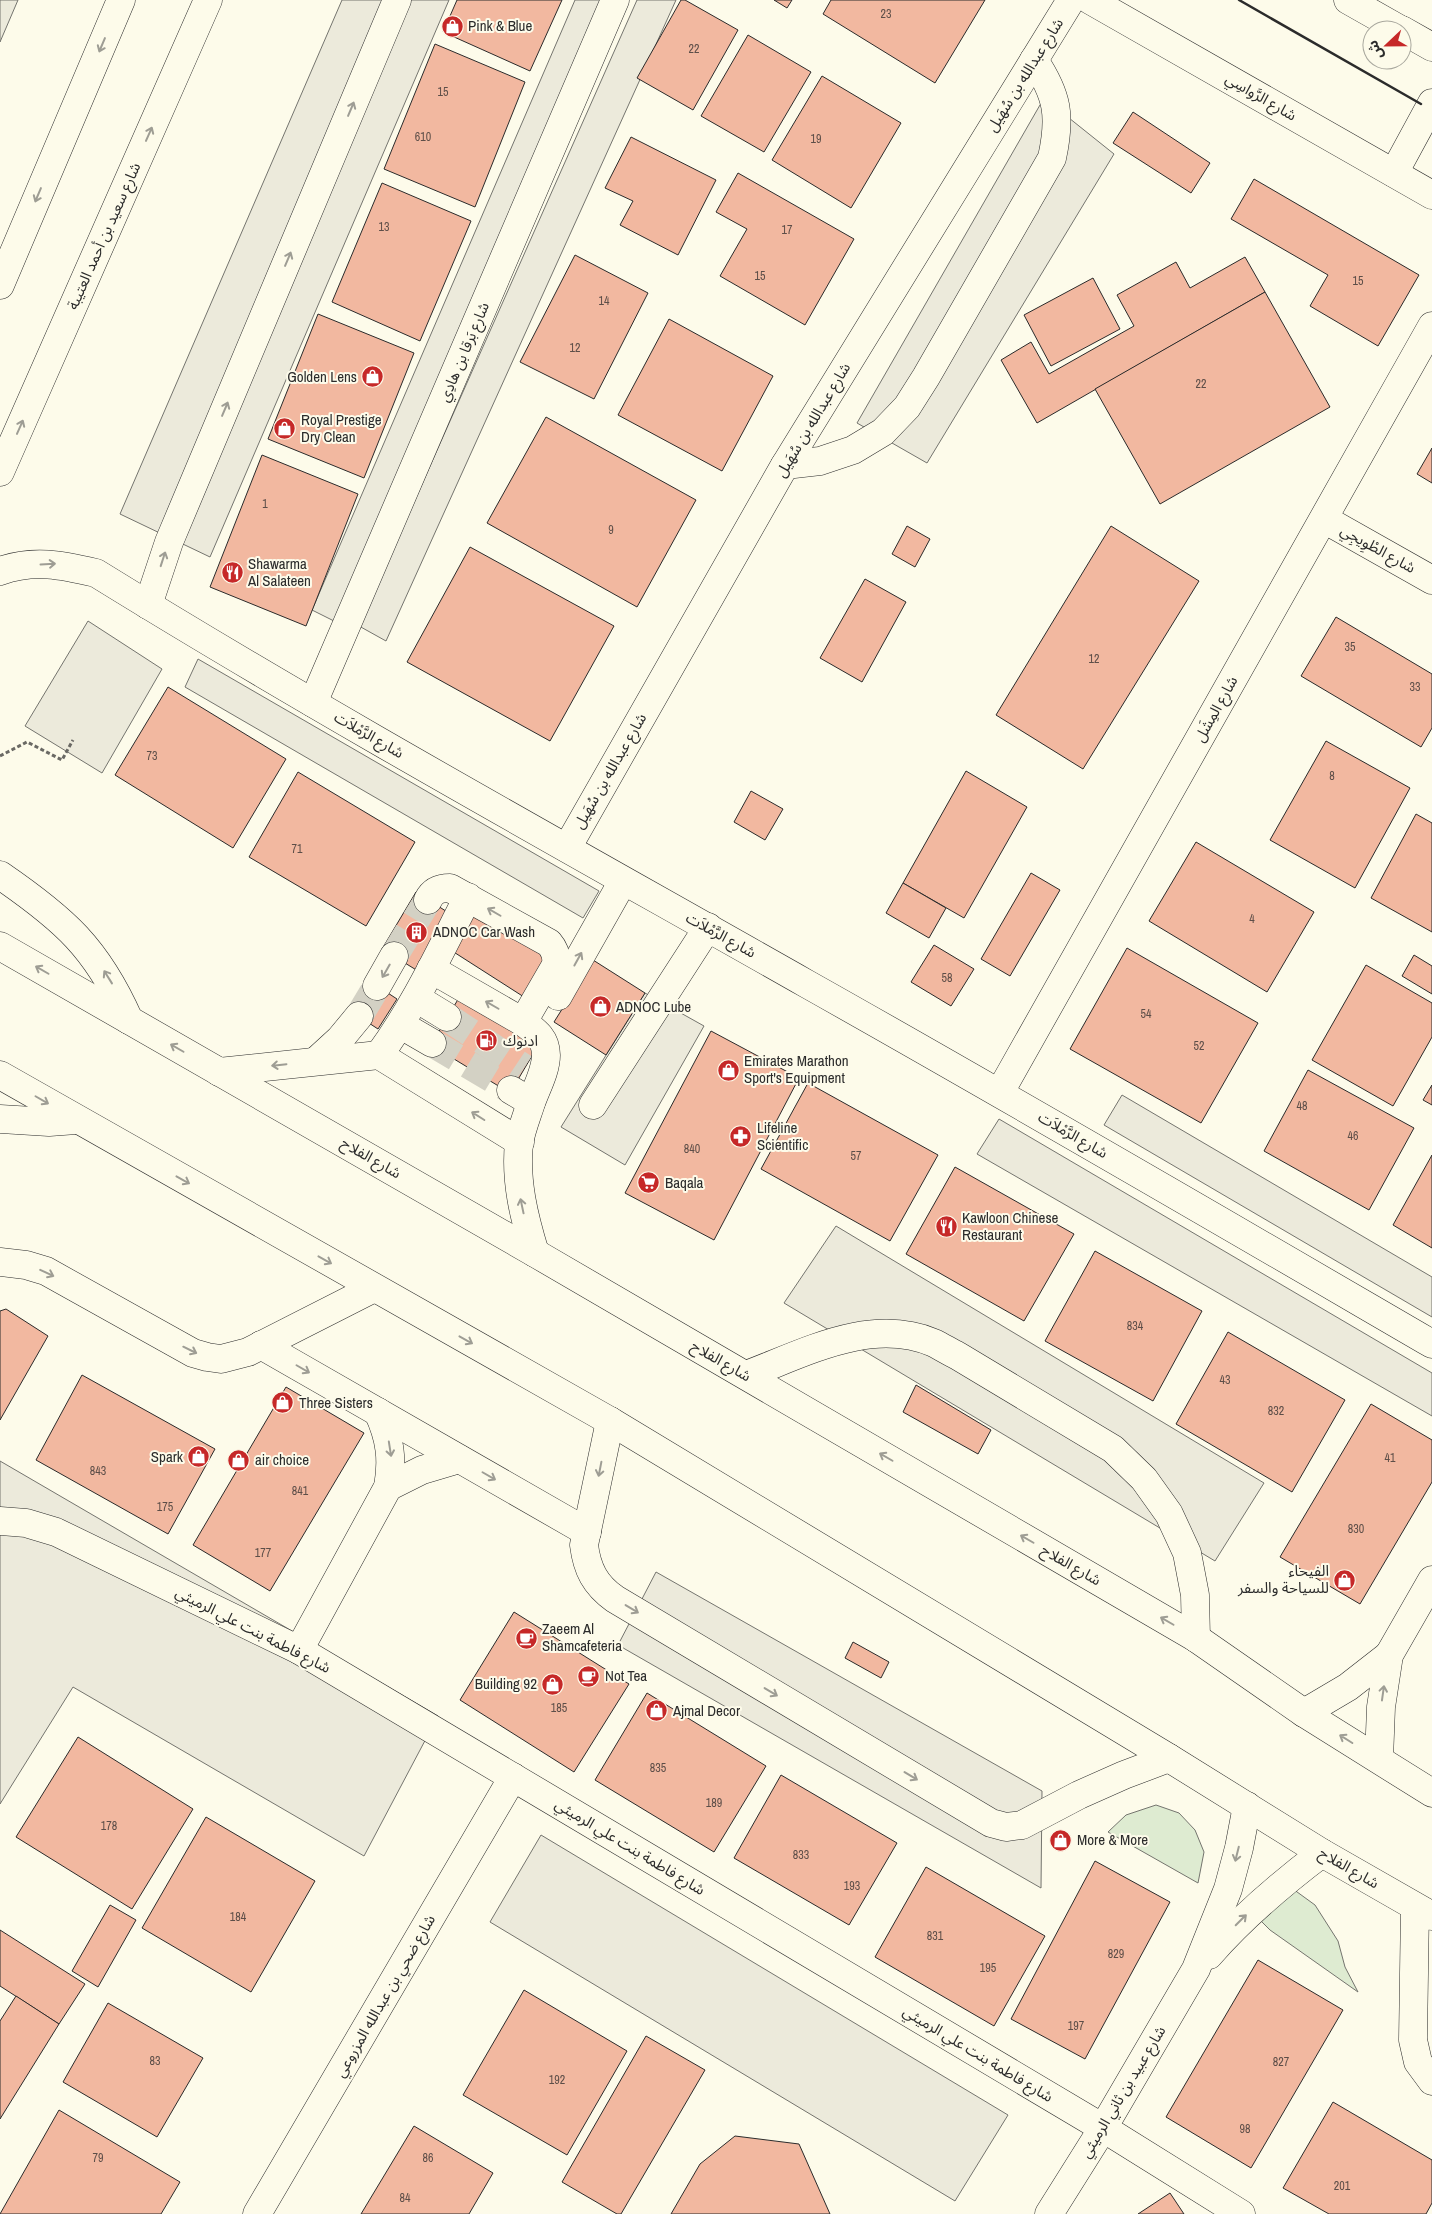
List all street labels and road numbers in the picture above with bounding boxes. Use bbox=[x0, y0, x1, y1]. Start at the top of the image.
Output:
street label: شارع عبدالله بن سُهَيل bbox=[981, 14, 1070, 137]
street label: شارع الرَّواسِي bbox=[1221, 68, 1301, 127]
street label: شارع سعيد بن أحمد العتيبة bbox=[62, 159, 147, 314]
street label: شارع بَرقا بن هادِي bbox=[433, 298, 496, 406]
street label: شارع عبدالله بن سُهَيل bbox=[770, 358, 857, 482]
street label: شارع الطْوِيجِي bbox=[1336, 519, 1420, 580]
street label: شارع المِشَل bbox=[1189, 672, 1244, 747]
street label: شارع الرَّمْلاَت bbox=[330, 706, 408, 765]
street label: شارع عبدالله بن سُهَيل bbox=[568, 709, 653, 833]
street label: شارع الرَّمْلاَت bbox=[681, 907, 760, 964]
street label: شارع الرَّمْلاَت bbox=[1034, 1106, 1112, 1165]
street label: شارع الفلاح bbox=[336, 1132, 405, 1185]
street label: شارع الفلاح bbox=[686, 1335, 755, 1388]
street label: شارع الفلاح bbox=[1036, 1539, 1105, 1592]
street label: شارع فاطمة بنت علي الرميثي bbox=[171, 1581, 335, 1680]
street label: شارع فاطمة بنت علي الرميثي bbox=[550, 1793, 709, 1902]
street label: شارع الفلاح bbox=[1314, 1842, 1383, 1895]
street label: شارع ضحي بن عبدالله المزروعي bbox=[329, 1910, 442, 2082]
street label: شارع فاطمة بنت علي الرميثي bbox=[898, 2000, 1057, 2109]
street label: شارع عبيد بن ثاني الرميثي bbox=[1075, 2021, 1172, 2163]

